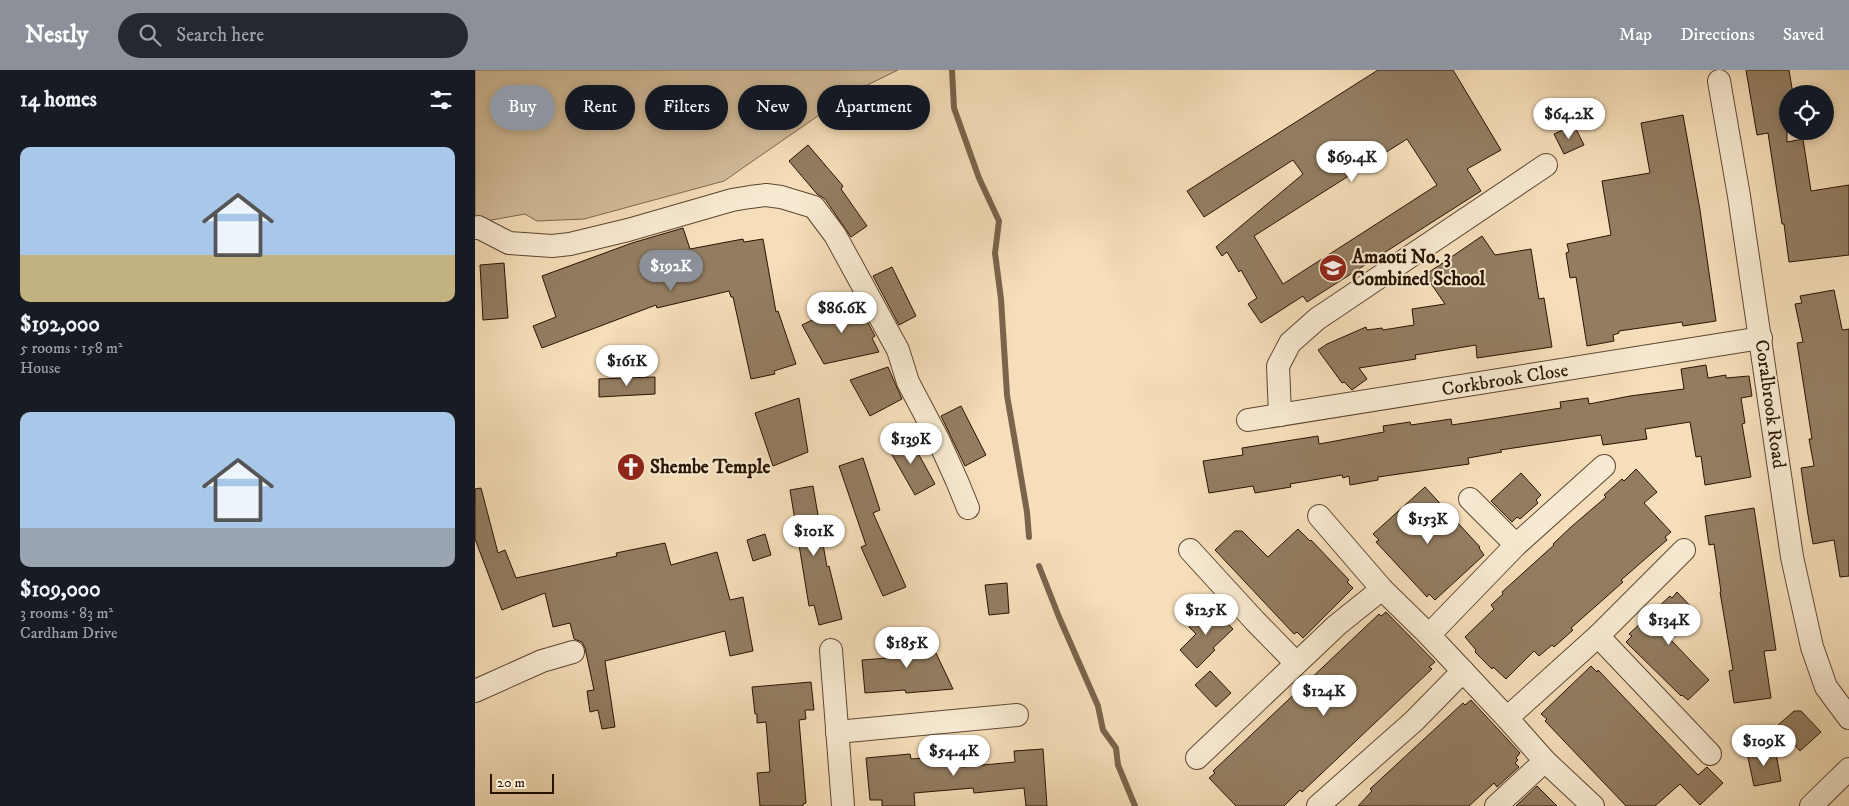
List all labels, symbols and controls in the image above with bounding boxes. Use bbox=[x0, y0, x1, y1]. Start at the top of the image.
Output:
search box bbox=[118, 13, 468, 58]
text: Nestly bbox=[25, 20, 88, 50]
icon: search bbox=[136, 21, 164, 49]
text: Search here bbox=[176, 24, 264, 47]
text: Map bbox=[1619, 24, 1652, 46]
text: Directions bbox=[1680, 24, 1755, 46]
text: Saved bbox=[1783, 24, 1824, 46]
chip: Buy bbox=[490, 85, 555, 130]
chip: Rent bbox=[565, 85, 635, 130]
chip: Filters bbox=[645, 85, 728, 130]
chip: New bbox=[738, 85, 807, 130]
chip: Apartment bbox=[817, 85, 930, 130]
map controls bbox=[1779, 85, 1834, 140]
button: locate bbox=[1779, 85, 1834, 140]
icon: filters bbox=[427, 86, 455, 114]
text: 14 homes bbox=[20, 87, 97, 113]
pin: $64.2K bbox=[1528, 98, 1610, 140]
text: $64.2K bbox=[1544, 104, 1594, 124]
pin: $69.4K bbox=[1311, 140, 1393, 183]
text: $69.4K bbox=[1327, 147, 1377, 167]
icon: home bbox=[193, 180, 283, 270]
place label: Amaoti No. 3 Combined School bbox=[1351, 246, 1486, 291]
pin: $192K bbox=[636, 250, 706, 292]
school or university icon: Amaoti No. 3 Combined School bbox=[1318, 253, 1348, 283]
text: $192K bbox=[650, 256, 692, 276]
pin: $86.6K bbox=[801, 292, 883, 334]
text: $86.6K bbox=[818, 298, 866, 318]
text: $192,000 bbox=[20, 312, 100, 338]
text: 5 rooms · 158 m² bbox=[20, 338, 123, 358]
street label: Coralbrook Road bbox=[1750, 338, 1790, 470]
pin: $161K bbox=[592, 344, 662, 387]
text: $161K bbox=[607, 351, 647, 371]
text: House bbox=[20, 358, 61, 378]
street label: Corkbrook Close bbox=[1440, 359, 1570, 401]
pin: $139K bbox=[876, 422, 946, 465]
text: $139K bbox=[891, 429, 931, 449]
icon: home bbox=[193, 445, 283, 535]
church icon: Shembe Temple bbox=[616, 452, 646, 482]
place label: Shembe Temple bbox=[650, 456, 770, 479]
pin: $153K bbox=[1393, 502, 1463, 545]
text: $153K bbox=[1408, 509, 1448, 529]
pin: $101K bbox=[779, 514, 849, 557]
text: $101K bbox=[794, 521, 834, 541]
text: $109,000 bbox=[20, 577, 100, 603]
pin: $125K bbox=[1171, 594, 1241, 636]
text: $125K bbox=[1185, 600, 1227, 620]
text: 3 rooms · 83 m² bbox=[20, 603, 113, 623]
pin: $134K bbox=[1634, 604, 1704, 646]
text: $134K bbox=[1648, 610, 1690, 630]
text: Cardham Drive bbox=[20, 623, 118, 643]
pin: $185K bbox=[872, 626, 942, 669]
text: $185K bbox=[886, 633, 928, 653]
pin: $124K bbox=[1289, 674, 1359, 717]
text: $124K bbox=[1303, 681, 1345, 701]
pin: $109K bbox=[1729, 724, 1799, 767]
text: $109K bbox=[1743, 731, 1785, 751]
pin: $54.4K bbox=[913, 734, 995, 777]
text: $54.4K bbox=[929, 741, 979, 761]
scale bar bbox=[490, 771, 554, 794]
text: 20 m bbox=[497, 774, 525, 792]

